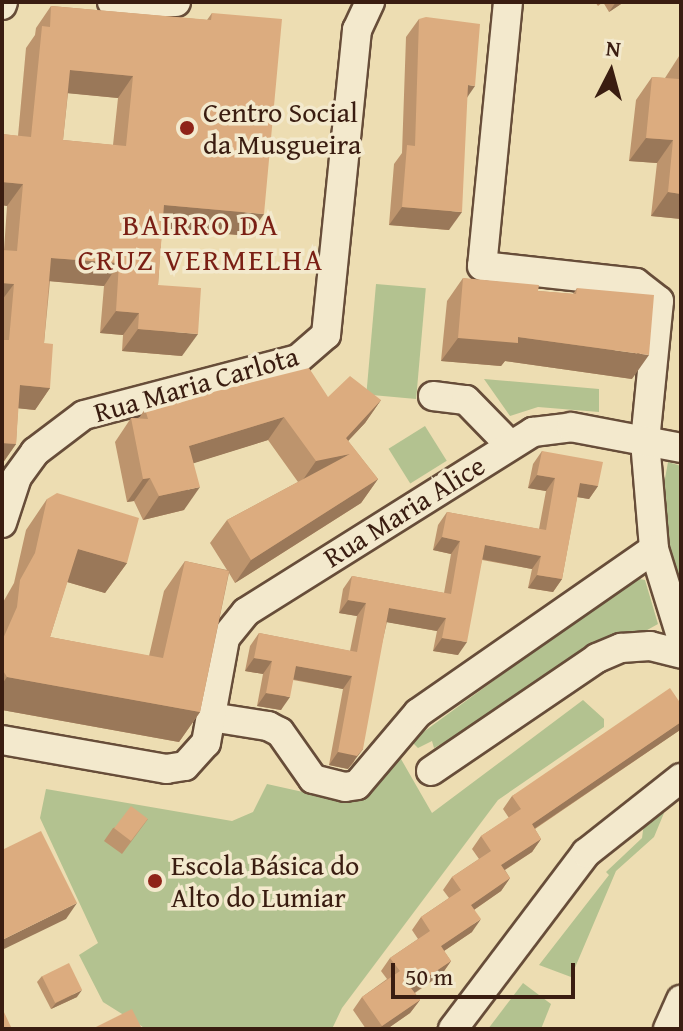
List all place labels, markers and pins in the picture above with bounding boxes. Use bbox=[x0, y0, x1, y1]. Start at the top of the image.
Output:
place label: Centro Social da Musgueira bbox=[203, 95, 361, 161]
marker: Centro Social da Musgueira bbox=[178, 119, 196, 137]
place label: Escola Básica do Alto do Lumiar bbox=[171, 848, 359, 914]
marker: Escola Básica do Alto do Lumiar bbox=[146, 872, 164, 890]

